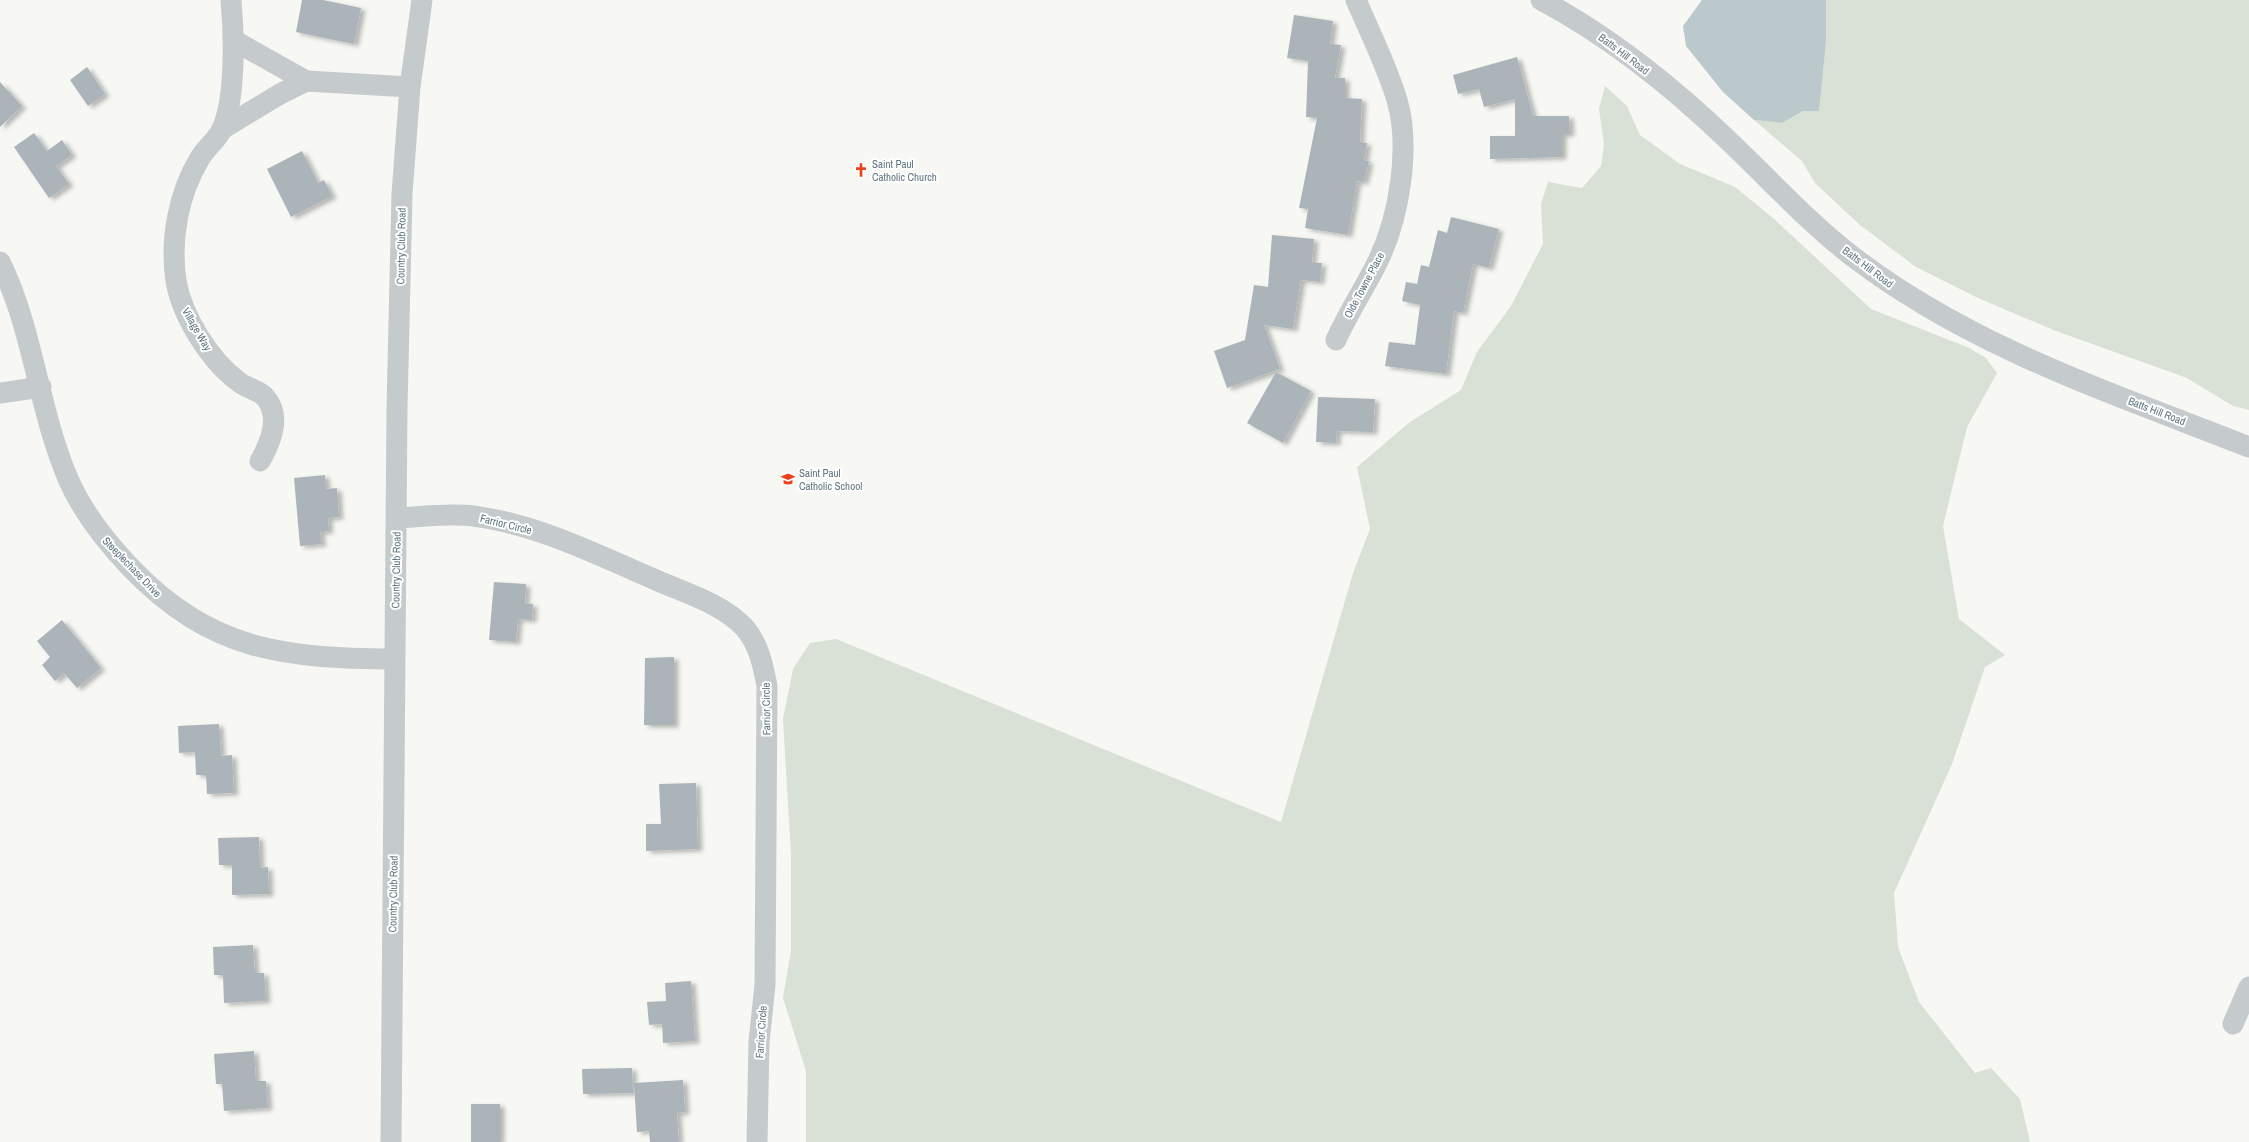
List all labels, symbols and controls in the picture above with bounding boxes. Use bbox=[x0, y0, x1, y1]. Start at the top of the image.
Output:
street label: Batts Hill Road bbox=[1596, 30, 1652, 78]
place label: Saint Paul Catholic Church bbox=[872, 157, 937, 184]
church icon: Saint Paul Catholic Church bbox=[853, 162, 869, 178]
street label: Country Club Road bbox=[393, 208, 409, 284]
street label: Batts Hill Road bbox=[1840, 243, 1896, 291]
street label: Olde Towne Place bbox=[1341, 250, 1387, 320]
street label: Village Way bbox=[179, 305, 215, 354]
street label: Batts Hill Road bbox=[2126, 394, 2188, 428]
place label: Saint Paul Catholic School bbox=[799, 466, 862, 493]
school or university icon: Saint Paul Catholic School bbox=[780, 471, 796, 487]
street label: Farrior Circle bbox=[479, 511, 533, 537]
street label: Country Club Road bbox=[388, 532, 404, 608]
street label: Steeplechase Drive bbox=[100, 534, 164, 600]
street label: Farrior Circle bbox=[759, 683, 773, 735]
street label: Country Club Road bbox=[385, 856, 401, 932]
street label: Farrior Circle bbox=[752, 1005, 770, 1059]

